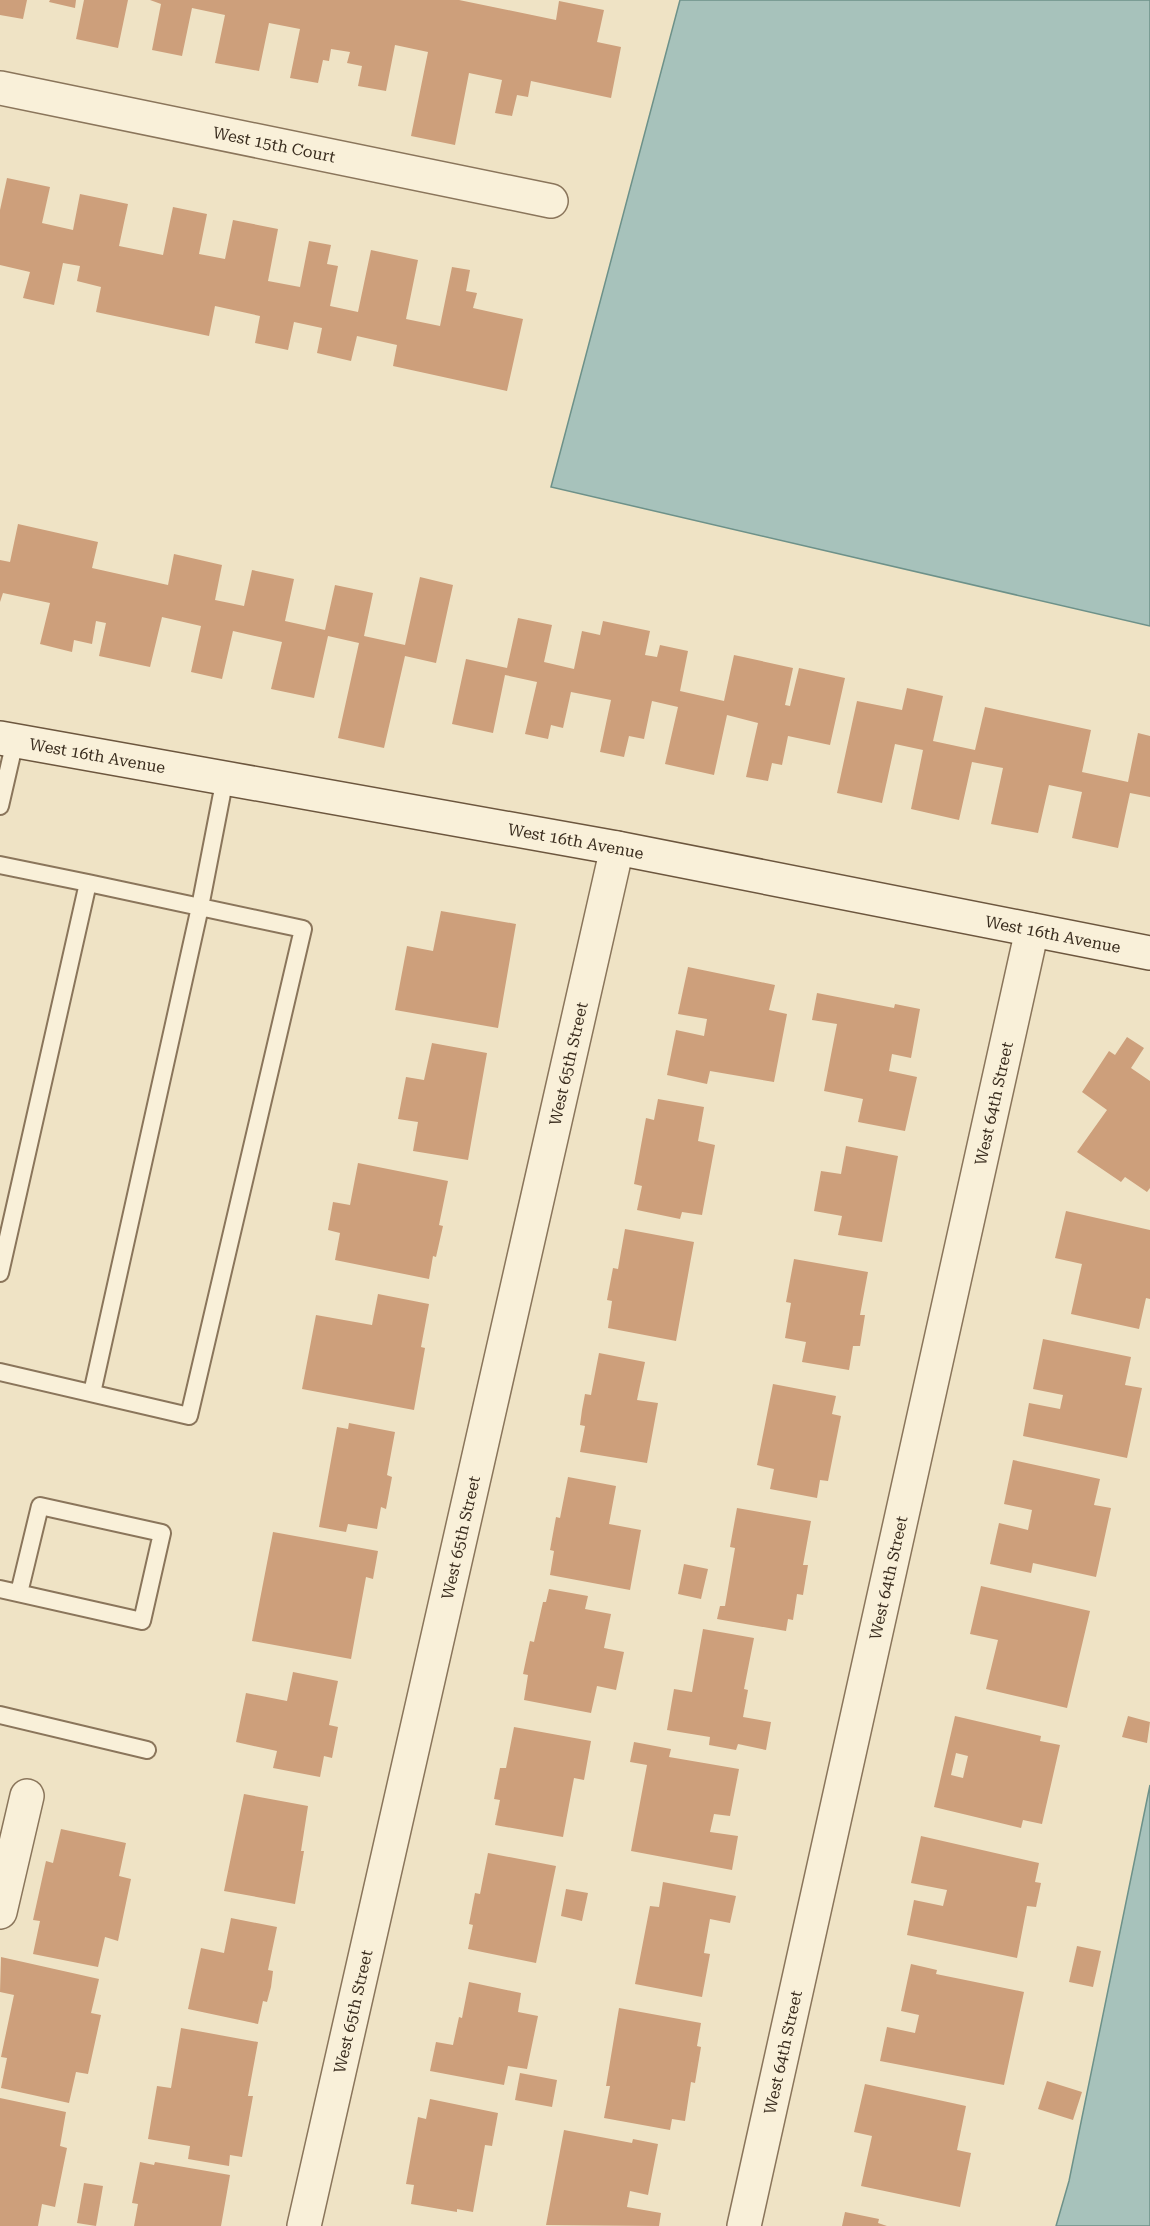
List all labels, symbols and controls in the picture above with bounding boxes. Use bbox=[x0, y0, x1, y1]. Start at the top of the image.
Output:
street label: West 15th Court bbox=[211, 122, 337, 166]
street label: West 16th Avenue bbox=[28, 734, 167, 777]
street label: West 16th Avenue bbox=[506, 819, 646, 863]
street label: West 16th Avenue bbox=[983, 911, 1123, 957]
street label: West 65th Street bbox=[545, 1000, 591, 1127]
street label: West 64th Street bbox=[971, 1040, 1016, 1167]
street label: West 65th Street bbox=[437, 1474, 484, 1601]
street label: West 64th Street bbox=[865, 1514, 911, 1641]
street label: West 65th Street bbox=[329, 1948, 376, 2075]
street label: West 64th Street bbox=[760, 1989, 806, 2116]

